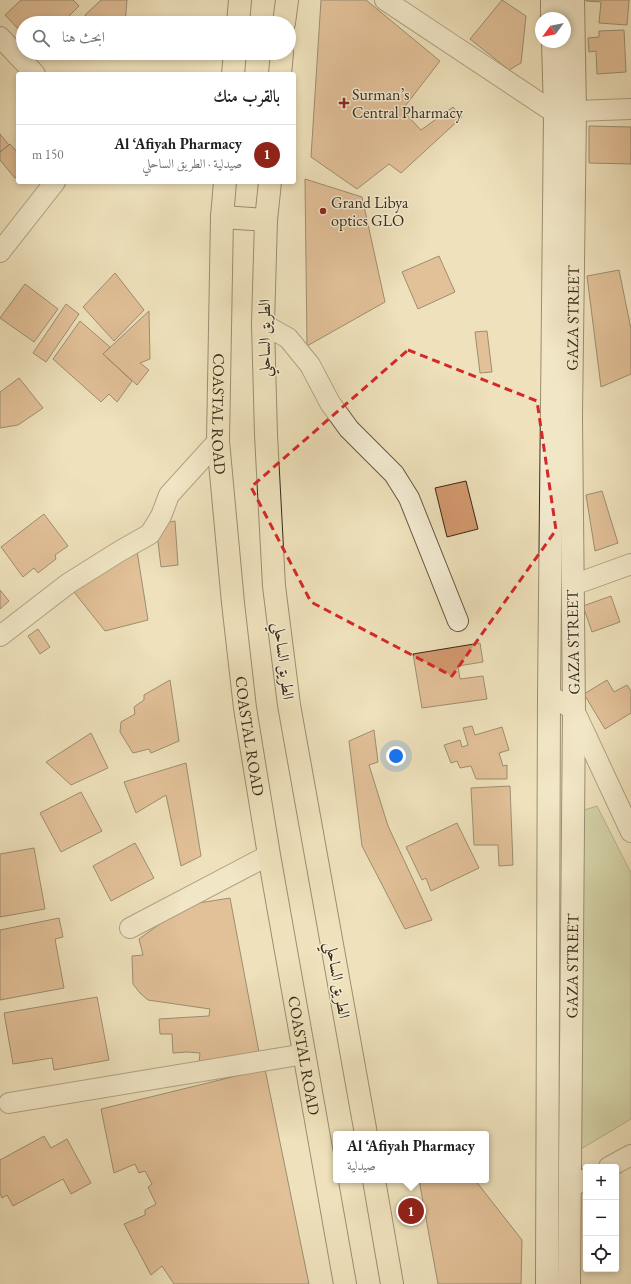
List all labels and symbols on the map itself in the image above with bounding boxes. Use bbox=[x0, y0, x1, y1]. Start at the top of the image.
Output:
north arrow bbox=[535, 12, 571, 48]
place label: Surman’s Central Pharmacy bbox=[352, 84, 464, 123]
marker: Surman’s Central Pharmacy bbox=[339, 98, 349, 108]
place label: Grand Libya optics GLO bbox=[331, 192, 409, 231]
marker: Grand Libya optics GLO bbox=[318, 206, 328, 216]
street label: GAZA STREET bbox=[561, 265, 583, 371]
street label: الطريق الساحلي bbox=[254, 299, 280, 377]
street label: COASTAL ROAD bbox=[207, 353, 232, 475]
street label: GAZA STREET bbox=[562, 589, 584, 695]
street label: الطريق الساحلي bbox=[264, 621, 299, 702]
street label: COASTAL ROAD bbox=[231, 675, 270, 797]
your location bbox=[386, 746, 406, 766]
street label: GAZA STREET bbox=[561, 913, 583, 1019]
street label: الطريق الساحلي bbox=[316, 940, 355, 1021]
street label: COASTAL ROAD bbox=[284, 994, 325, 1117]
pin: 1 bbox=[398, 1196, 424, 1226]

